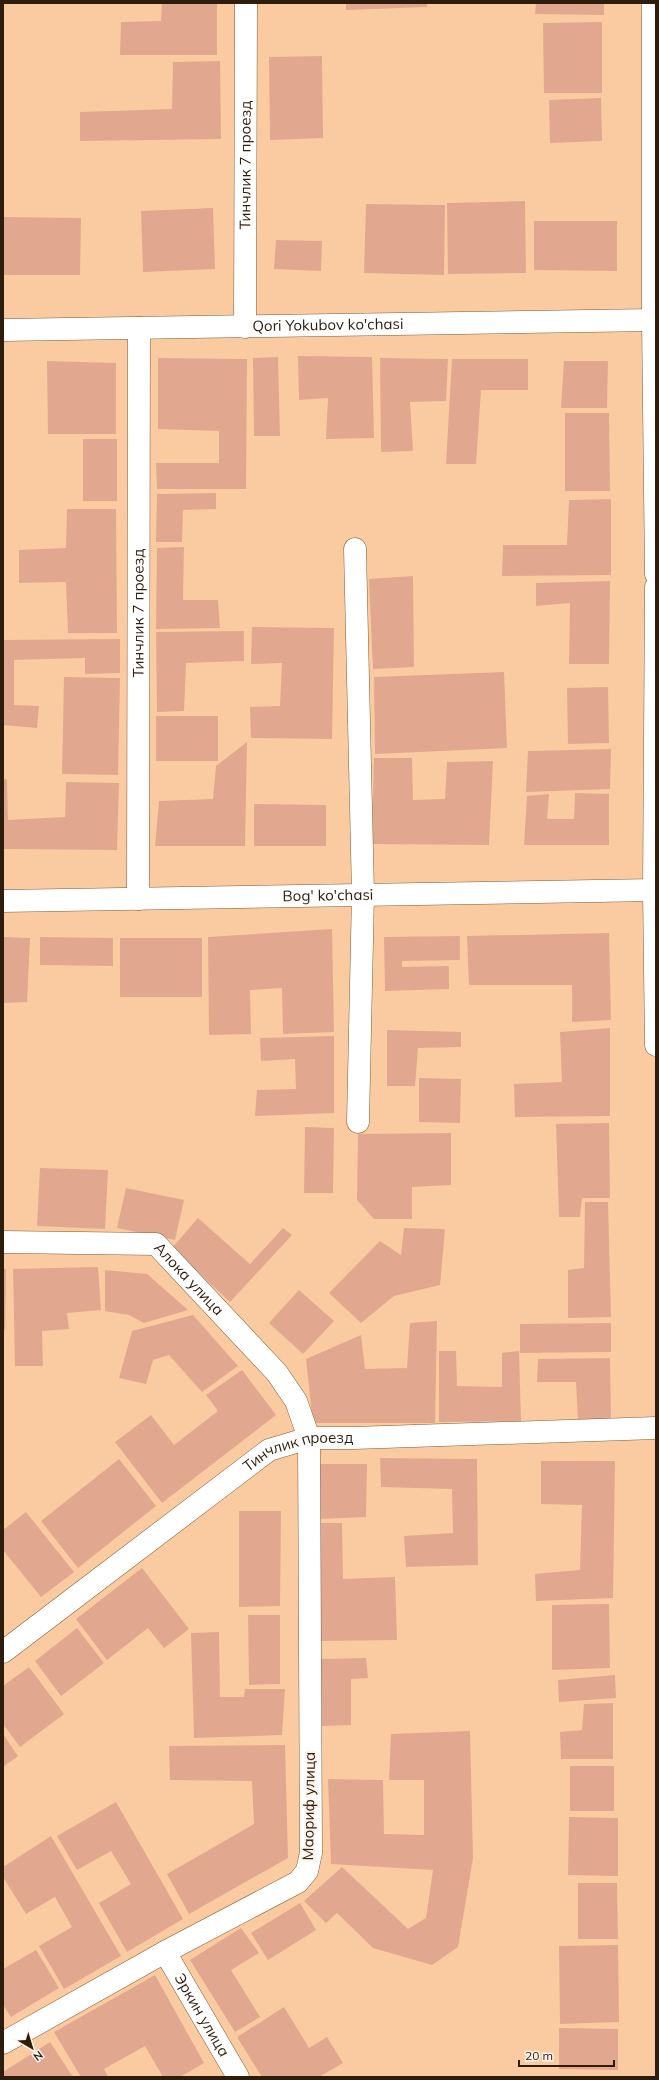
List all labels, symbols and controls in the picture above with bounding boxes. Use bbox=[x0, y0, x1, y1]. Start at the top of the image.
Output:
street label: Тинчлик 7 проезд bbox=[235, 100, 255, 230]
street label: Qori Yokubov ko'chasi bbox=[252, 314, 404, 335]
street label: Тинчлик 7 проезд bbox=[128, 548, 148, 678]
street label: Bog' ko'chasi bbox=[282, 885, 374, 905]
street label: Алока улица bbox=[150, 1238, 228, 1319]
street label: Тинчлик проезд bbox=[239, 1428, 353, 1475]
street label: Маориф улица bbox=[298, 1751, 319, 1861]
street label: Эркин улица bbox=[171, 1970, 234, 2060]
north arrow bbox=[12, 2028, 52, 2068]
scale bar bbox=[519, 2042, 614, 2068]
text: N bbox=[31, 2048, 46, 2064]
text: 20 m bbox=[525, 2048, 553, 2063]

